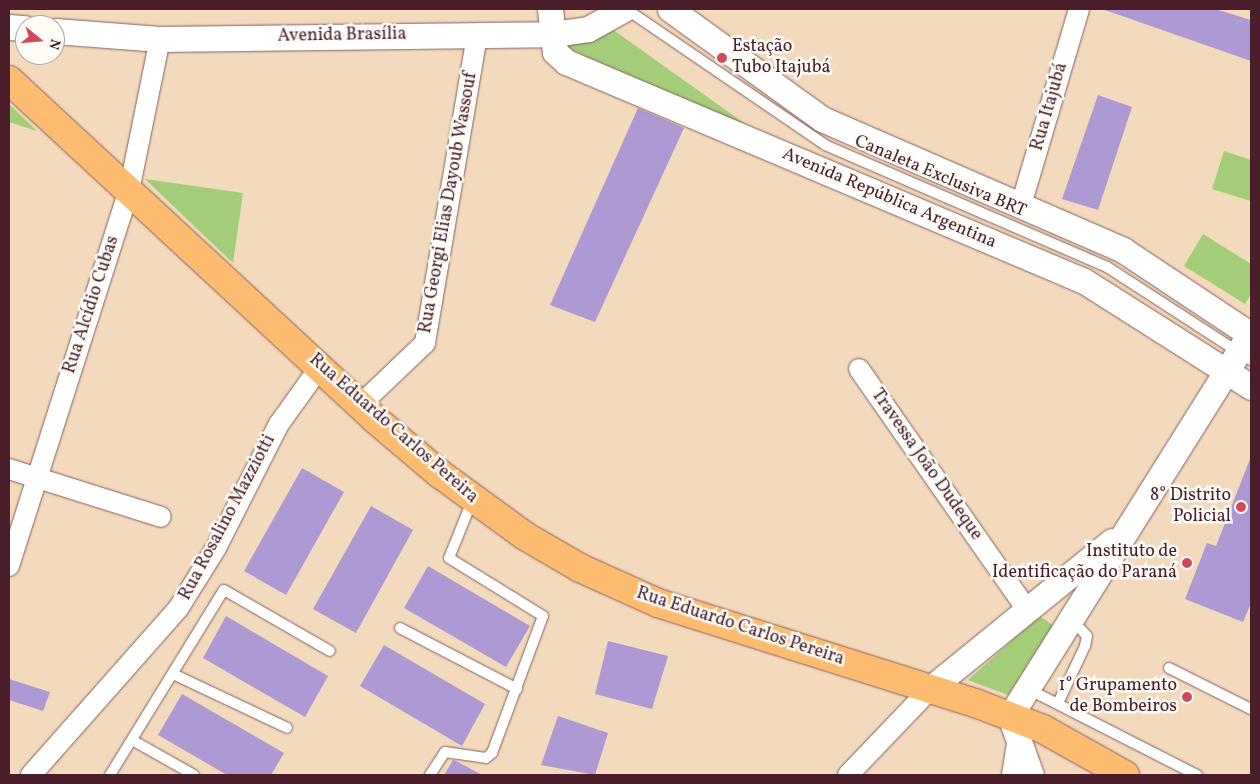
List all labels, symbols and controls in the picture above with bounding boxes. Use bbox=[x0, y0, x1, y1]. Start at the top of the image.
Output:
north arrow bbox=[15, 15, 65, 65]
street label: Avenida Brasília bbox=[277, 24, 407, 48]
text: N bbox=[43, 37, 64, 52]
place label: Estação Tubo Itajubá bbox=[732, 37, 831, 80]
marker: Estação Tubo Itajubá bbox=[716, 52, 728, 64]
street label: Rua Itajubá bbox=[1027, 60, 1073, 154]
street label: Rua Georgi Elias Dayoub Wassouf bbox=[415, 70, 483, 336]
street label: Canaleta Exclusiva BRT bbox=[851, 131, 1029, 223]
street label: Avenida República Argentina bbox=[779, 144, 999, 254]
street label: Rua Alcídio Cubas bbox=[60, 233, 124, 377]
street label: Rua Eduardo Carlos Pereira bbox=[304, 350, 482, 508]
street label: Travessa João Dudeque bbox=[866, 385, 986, 545]
street label: Rua Rosalino Mazziotti bbox=[175, 431, 281, 605]
place label: 8° Distrito Policial bbox=[1150, 486, 1231, 528]
marker: 8° Distrito Policial bbox=[1235, 501, 1247, 513]
place label: Instituto de Identificação do Paraná bbox=[992, 542, 1177, 584]
marker: Instituto de Identificação do Paraná bbox=[1181, 557, 1193, 569]
street label: Rua Eduardo Carlos Pereira bbox=[633, 583, 847, 671]
place label: 1° Grupamento de Bombeiros bbox=[1058, 676, 1177, 719]
marker: 1° Grupamento de Bombeiros bbox=[1181, 691, 1193, 703]

